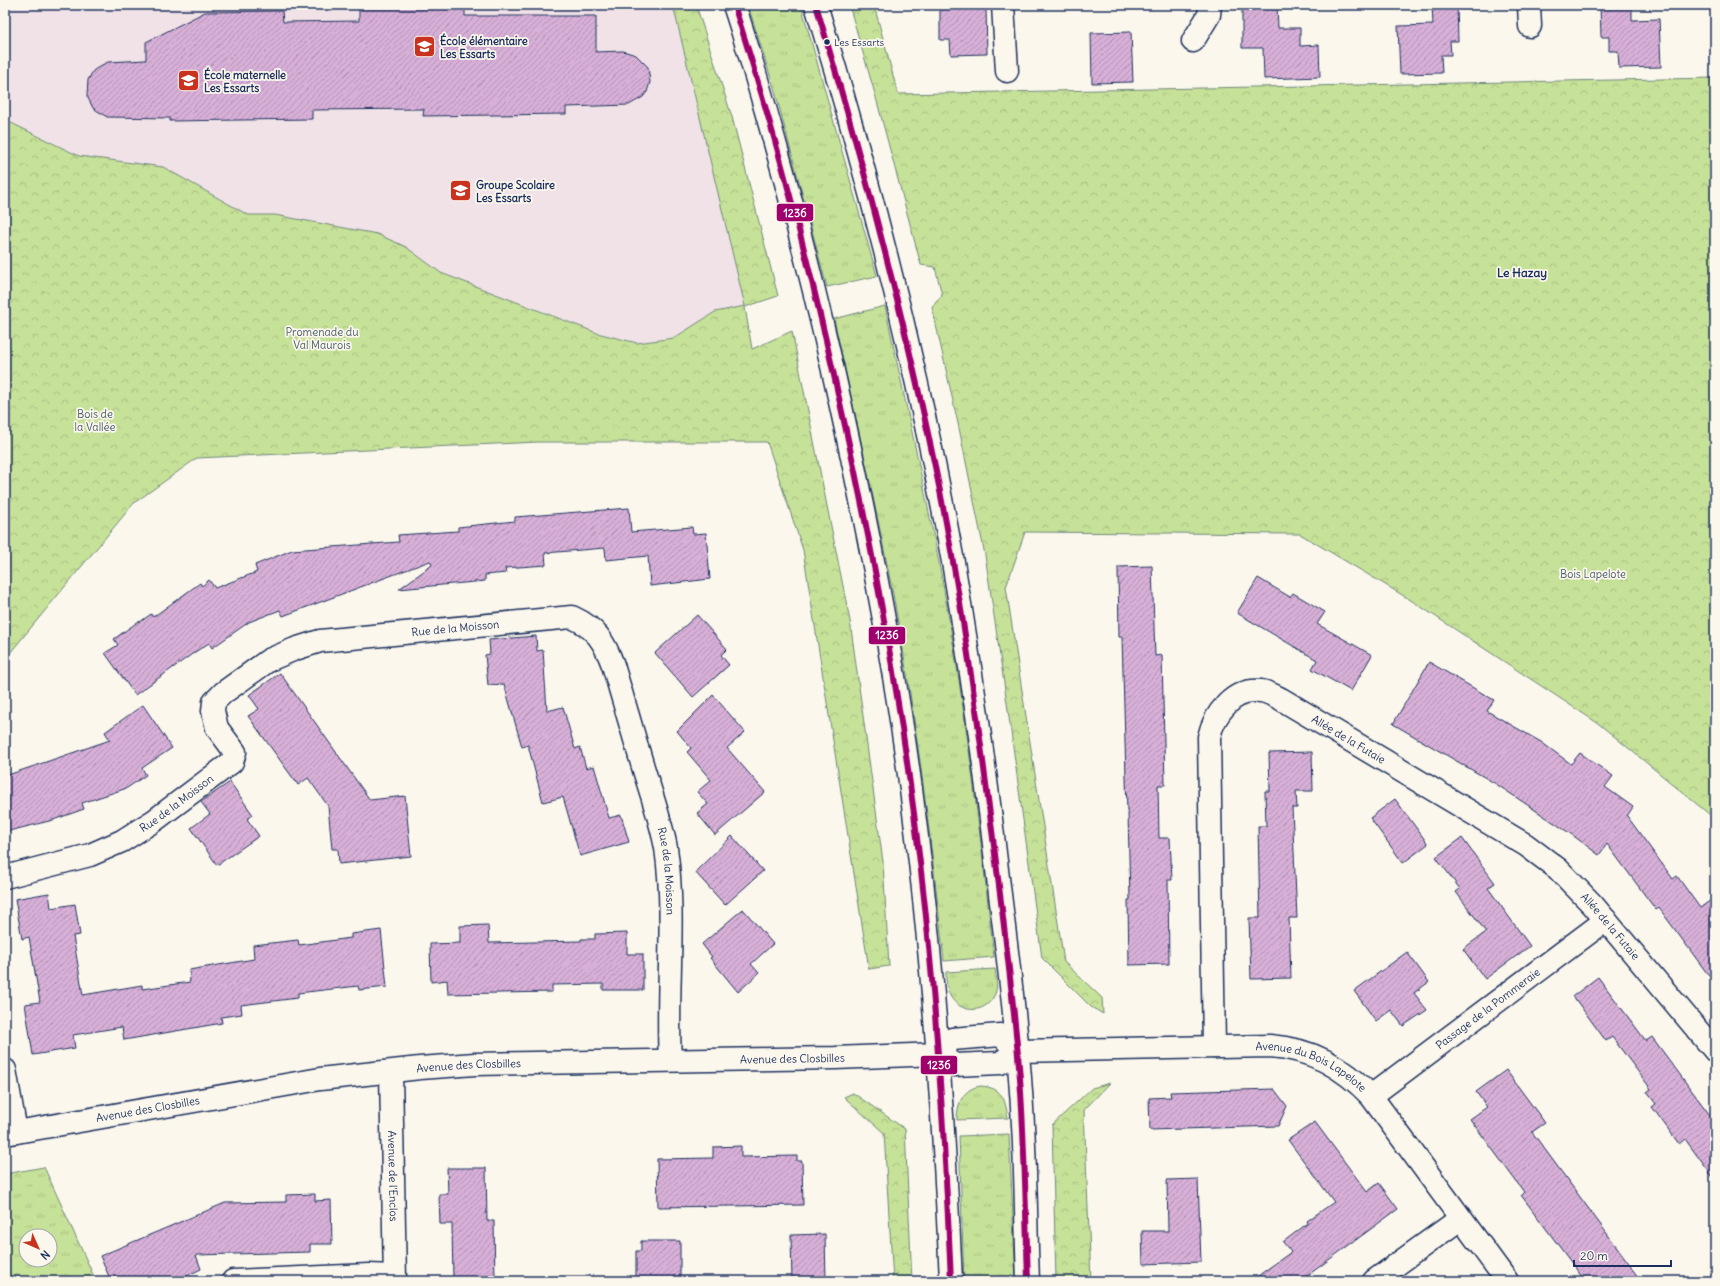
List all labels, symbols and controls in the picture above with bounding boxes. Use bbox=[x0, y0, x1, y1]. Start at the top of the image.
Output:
place label: École élémentaire Les Essarts bbox=[440, 33, 528, 61]
school or university icon: École élémentaire Les Essarts bbox=[412, 34, 438, 60]
place label: Les Essarts bbox=[834, 36, 885, 49]
marker: Les Essarts bbox=[822, 37, 832, 47]
place label: École maternelle Les Essarts bbox=[204, 67, 286, 95]
school or university icon: École maternelle Les Essarts bbox=[175, 68, 201, 94]
school or university icon: Groupe Scolaire Les Essarts bbox=[448, 178, 474, 204]
place label: Groupe Scolaire Les Essarts bbox=[476, 178, 555, 205]
line badge: 1236 bbox=[776, 203, 814, 222]
text: 1236 bbox=[784, 206, 807, 220]
district label: Le Hazay bbox=[1497, 265, 1547, 281]
park label: Promenade du Val Maurois bbox=[285, 325, 359, 352]
park label: Bois de la Vallée bbox=[75, 407, 115, 434]
park label: Bois Lapelote bbox=[1560, 567, 1626, 581]
street label: Rue de la Moisson bbox=[411, 617, 500, 639]
line badge: 1236 bbox=[868, 626, 906, 645]
text: 1236 bbox=[876, 628, 899, 642]
street label: Allée de la Futaie bbox=[1309, 712, 1388, 767]
street label: Rue de la Moisson bbox=[137, 771, 216, 835]
street label: Rue de la Moisson bbox=[655, 826, 678, 915]
street label: Allée de la Futaie bbox=[1578, 890, 1643, 963]
street label: Passage de la Pommeraie bbox=[1433, 965, 1543, 1052]
street label: Avenue du Bois Lapelote bbox=[1255, 1039, 1369, 1095]
street label: Avenue des Closbilles bbox=[740, 1051, 845, 1067]
line badge: 1236 bbox=[920, 1055, 958, 1075]
street label: Avenue des Closbilles bbox=[415, 1056, 521, 1075]
text: 1236 bbox=[928, 1058, 951, 1072]
street label: Avenue des Closbilles bbox=[95, 1093, 201, 1125]
street label: Avenue de l'Enclos bbox=[385, 1130, 401, 1222]
north arrow bbox=[18, 1228, 58, 1268]
scale bar bbox=[1574, 1242, 1671, 1268]
text: N bbox=[37, 1247, 53, 1263]
text: 20 m bbox=[1580, 1248, 1608, 1263]

